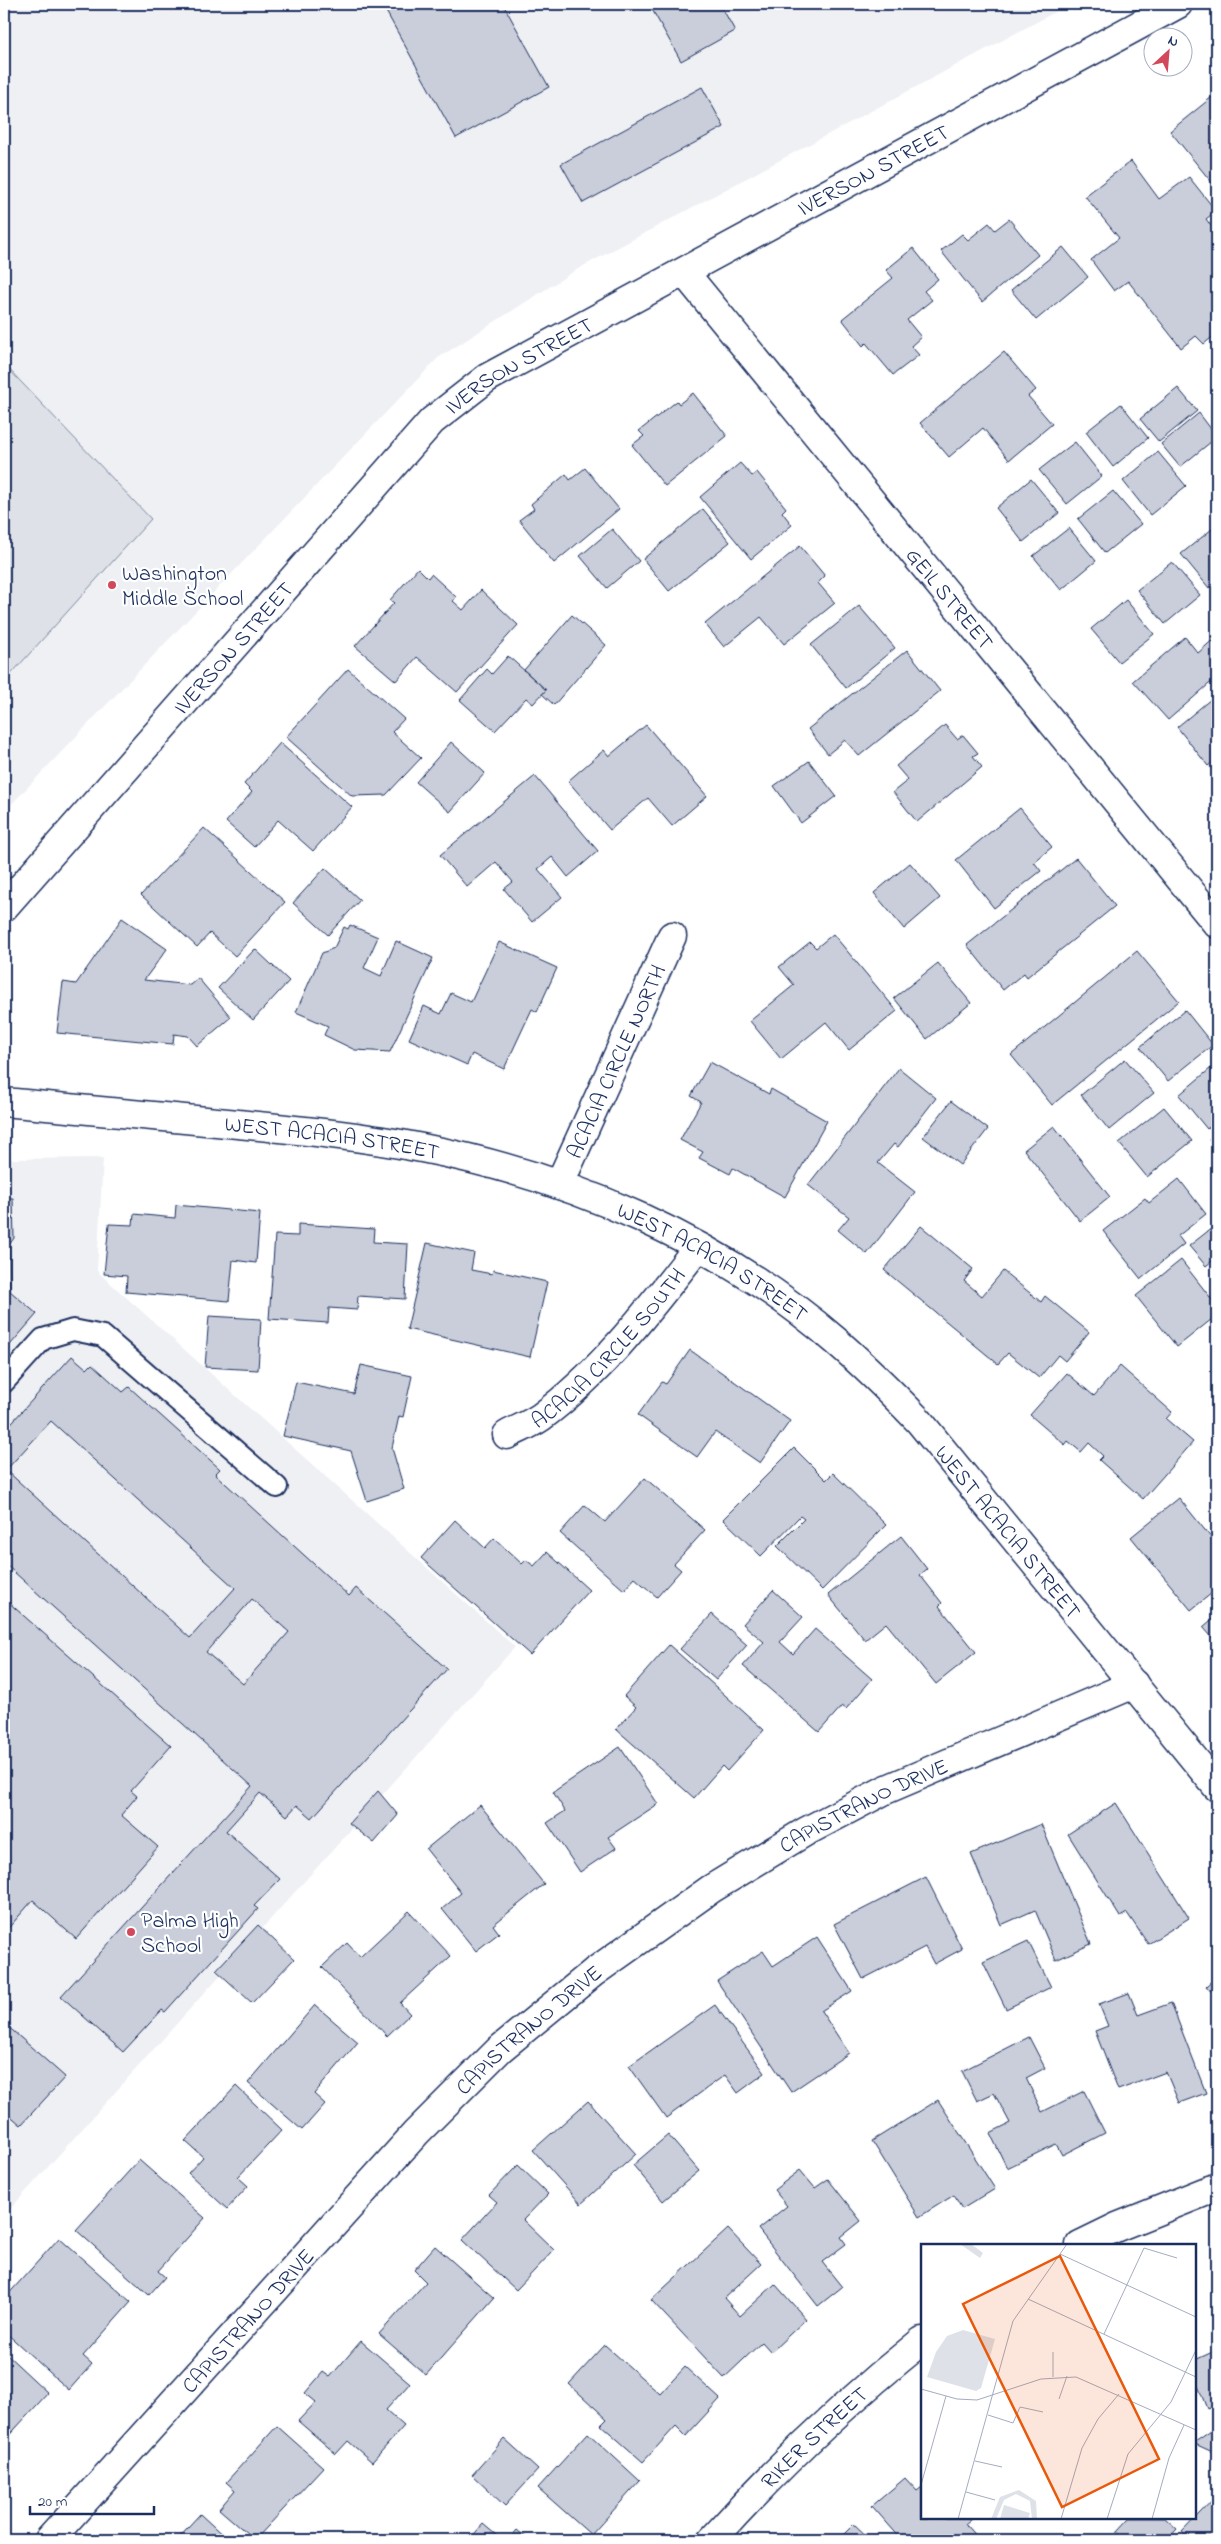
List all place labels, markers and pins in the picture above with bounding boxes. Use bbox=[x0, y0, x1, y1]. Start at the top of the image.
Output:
place label: Washington Middle School bbox=[122, 559, 243, 616]
marker: Washington Middle School bbox=[106, 579, 118, 591]
place label: Palma High School bbox=[141, 1906, 239, 1963]
marker: Palma High School bbox=[125, 1926, 137, 1938]

